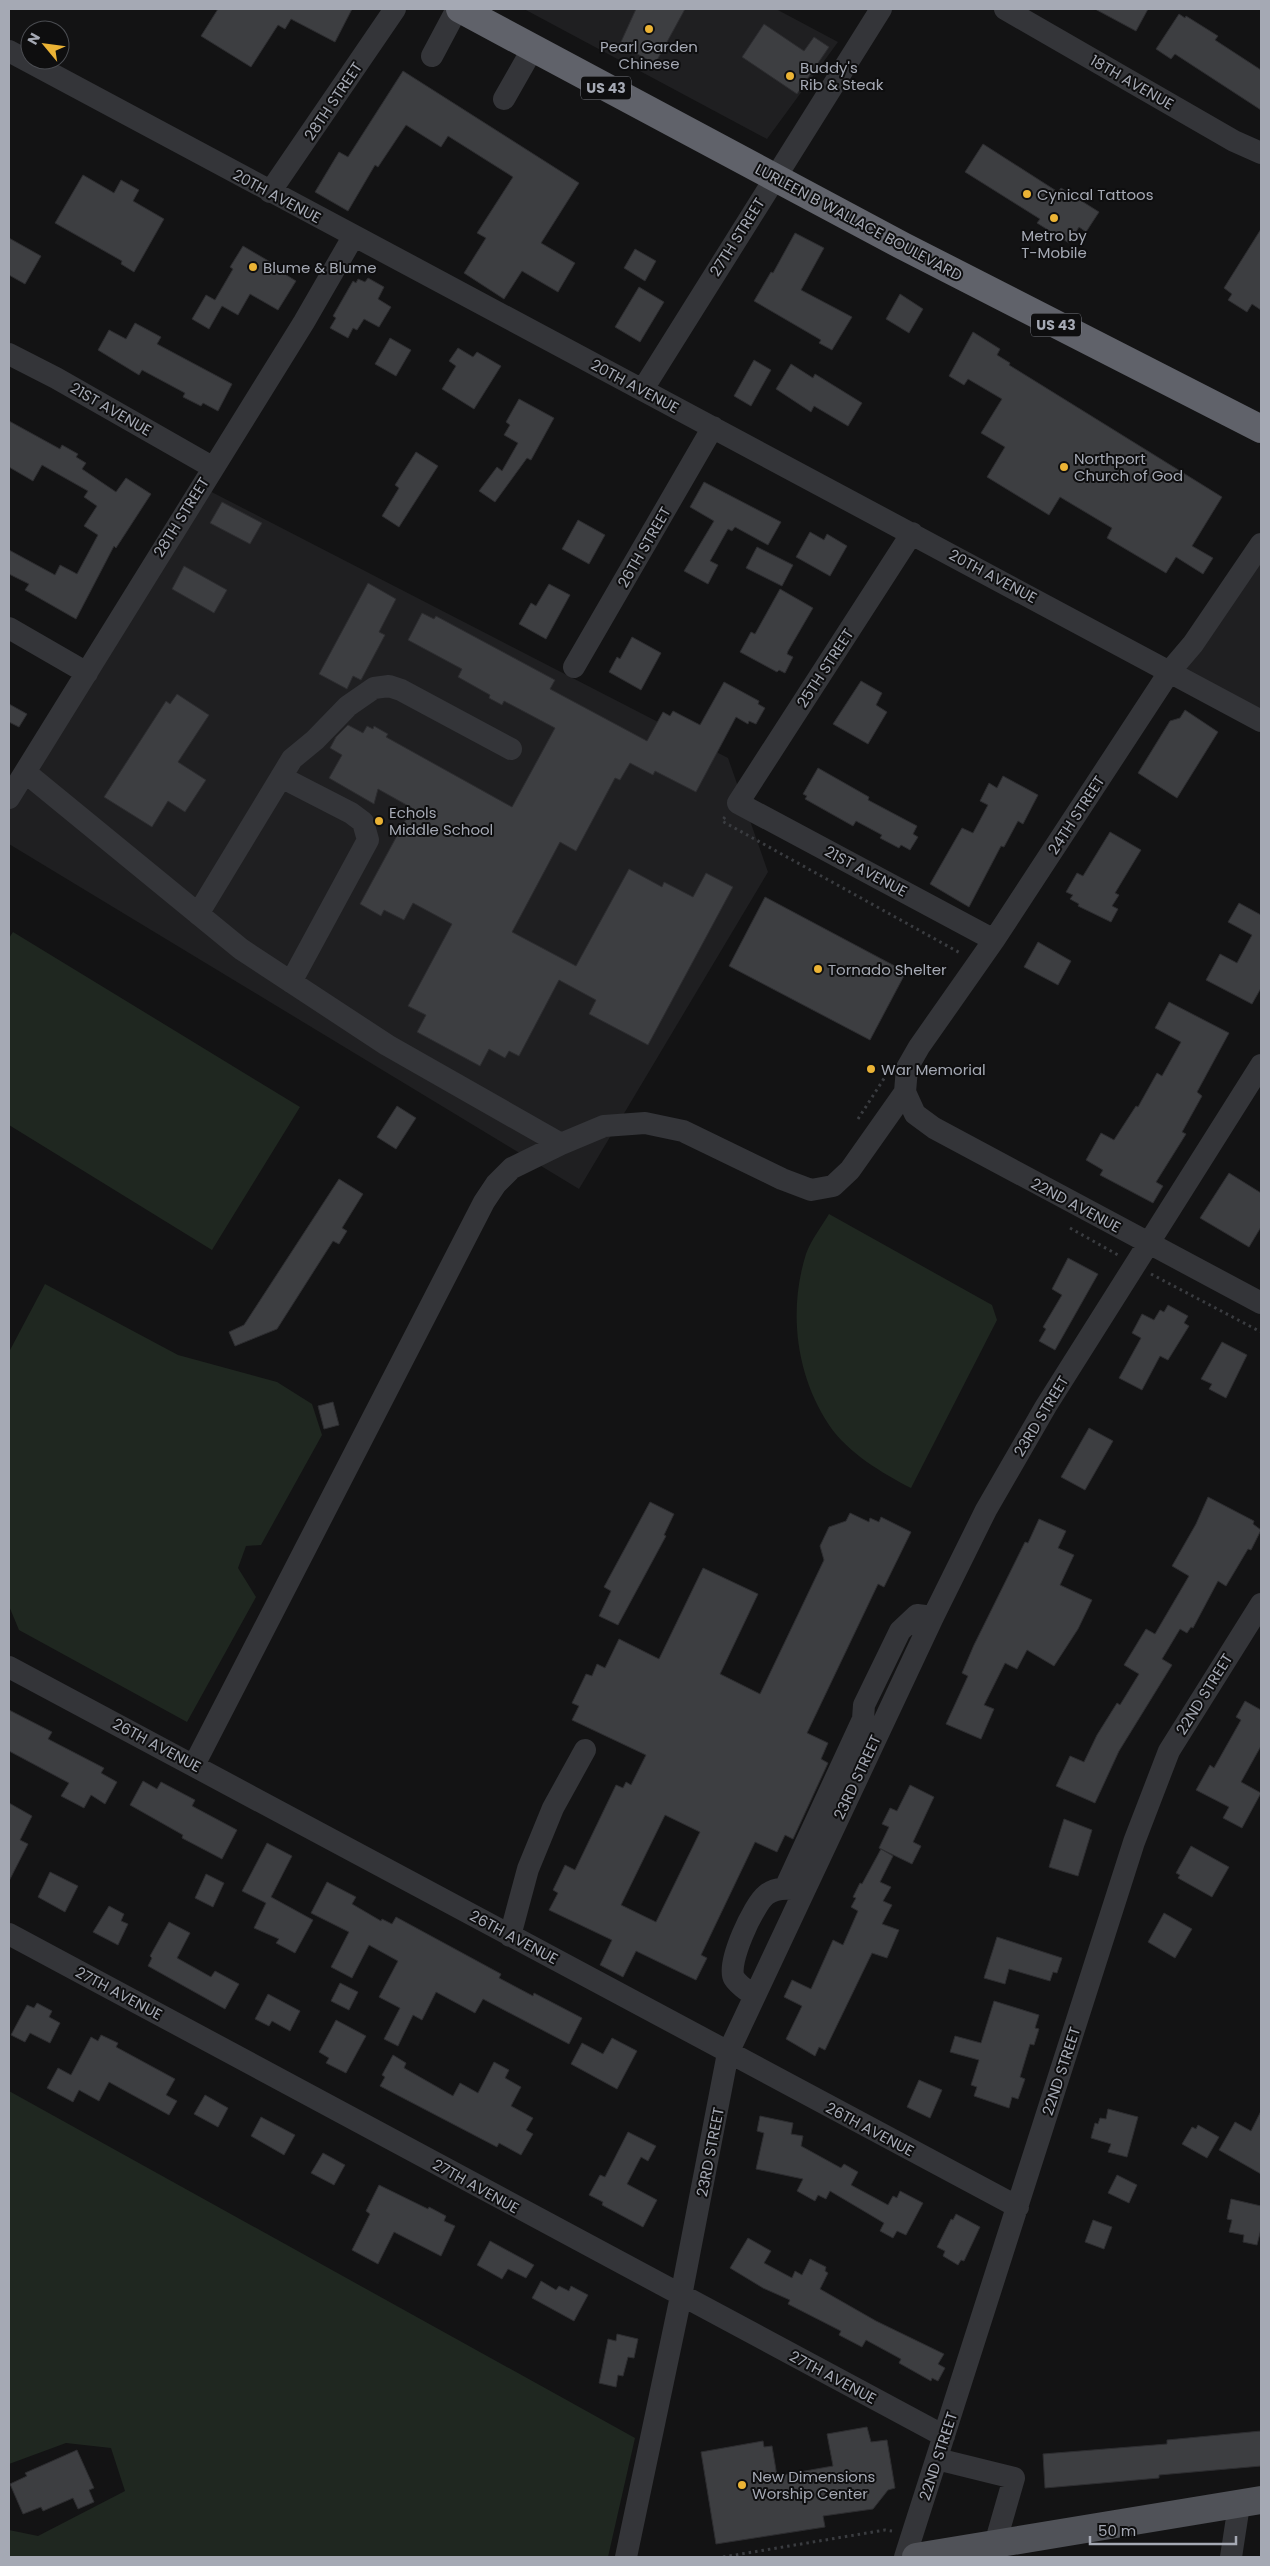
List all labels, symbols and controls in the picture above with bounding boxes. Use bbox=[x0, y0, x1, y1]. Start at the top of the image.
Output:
north arrow bbox=[20, 20, 70, 70]
marker: Pearl Garden Chinese bbox=[643, 23, 655, 35]
text: N bbox=[22, 29, 45, 48]
place label: Pearl Garden Chinese bbox=[600, 36, 698, 74]
street label: 18TH AVENUE bbox=[1086, 50, 1178, 114]
place label: Buddy's Rib & Steak bbox=[800, 57, 884, 95]
street label: 28TH STREET bbox=[299, 58, 367, 144]
marker: Buddy's Rib & Steak bbox=[784, 70, 796, 82]
road number: US 43 bbox=[581, 76, 631, 100]
street label: LURLEEN B WALLACE BOULEVARD bbox=[752, 158, 966, 286]
street label: 20TH AVENUE bbox=[229, 164, 325, 228]
place label: Cynical Tattoos bbox=[1037, 184, 1154, 205]
marker: Cynical Tattoos bbox=[1021, 188, 1033, 200]
street label: 27TH STREET bbox=[705, 194, 769, 280]
marker: Metro by T-Mobile bbox=[1048, 212, 1060, 224]
place label: Metro by T-Mobile bbox=[1021, 225, 1087, 263]
place label: Blume & Blume bbox=[263, 257, 377, 278]
marker: Blume & Blume bbox=[247, 261, 259, 273]
road number: US 43 bbox=[1031, 314, 1081, 336]
street label: 20TH AVENUE bbox=[587, 354, 683, 418]
street label: 21ST AVENUE bbox=[66, 377, 156, 441]
place label: Northport Church of God bbox=[1074, 448, 1183, 486]
marker: Northport Church of God bbox=[1058, 461, 1070, 473]
street label: 28TH STREET bbox=[148, 473, 214, 561]
street label: 26TH STREET bbox=[612, 503, 676, 591]
street label: 20TH AVENUE bbox=[945, 544, 1041, 608]
street label: 25TH STREET bbox=[792, 625, 858, 711]
street label: 24TH STREET bbox=[1043, 771, 1109, 859]
place label: Echols Middle School bbox=[389, 802, 493, 840]
marker: Echols Middle School bbox=[373, 815, 385, 827]
street label: 21ST AVENUE bbox=[821, 840, 911, 902]
place label: Tornado Shelter bbox=[828, 959, 947, 980]
marker: Tornado Shelter bbox=[812, 963, 824, 975]
place label: War Memorial bbox=[881, 1059, 986, 1080]
marker: War Memorial bbox=[865, 1063, 877, 1075]
street label: 22ND AVENUE bbox=[1027, 1173, 1125, 1237]
street label: 23RD STREET bbox=[1009, 1372, 1073, 1460]
street label: 22ND STREET bbox=[1171, 1649, 1237, 1739]
street label: 26TH AVENUE bbox=[109, 1713, 205, 1777]
street label: 23RD STREET bbox=[828, 1731, 886, 1823]
street label: 26TH AVENUE bbox=[466, 1905, 562, 1969]
street label: 27TH AVENUE bbox=[72, 1961, 166, 2025]
street label: 22ND STREET bbox=[1037, 2024, 1085, 2118]
street label: 26TH AVENUE bbox=[822, 2097, 918, 2161]
street label: 23RD STREET bbox=[691, 2105, 729, 2199]
street label: 27TH AVENUE bbox=[429, 2154, 523, 2218]
street label: 27TH AVENUE bbox=[786, 2345, 880, 2409]
street label: 22ND STREET bbox=[914, 2409, 962, 2503]
place label: New Dimensions Worship Center bbox=[752, 2466, 876, 2504]
marker: New Dimensions Worship Center bbox=[736, 2479, 748, 2491]
scale bar bbox=[1090, 2514, 1236, 2546]
text: 50 m bbox=[1098, 2520, 1136, 2541]

